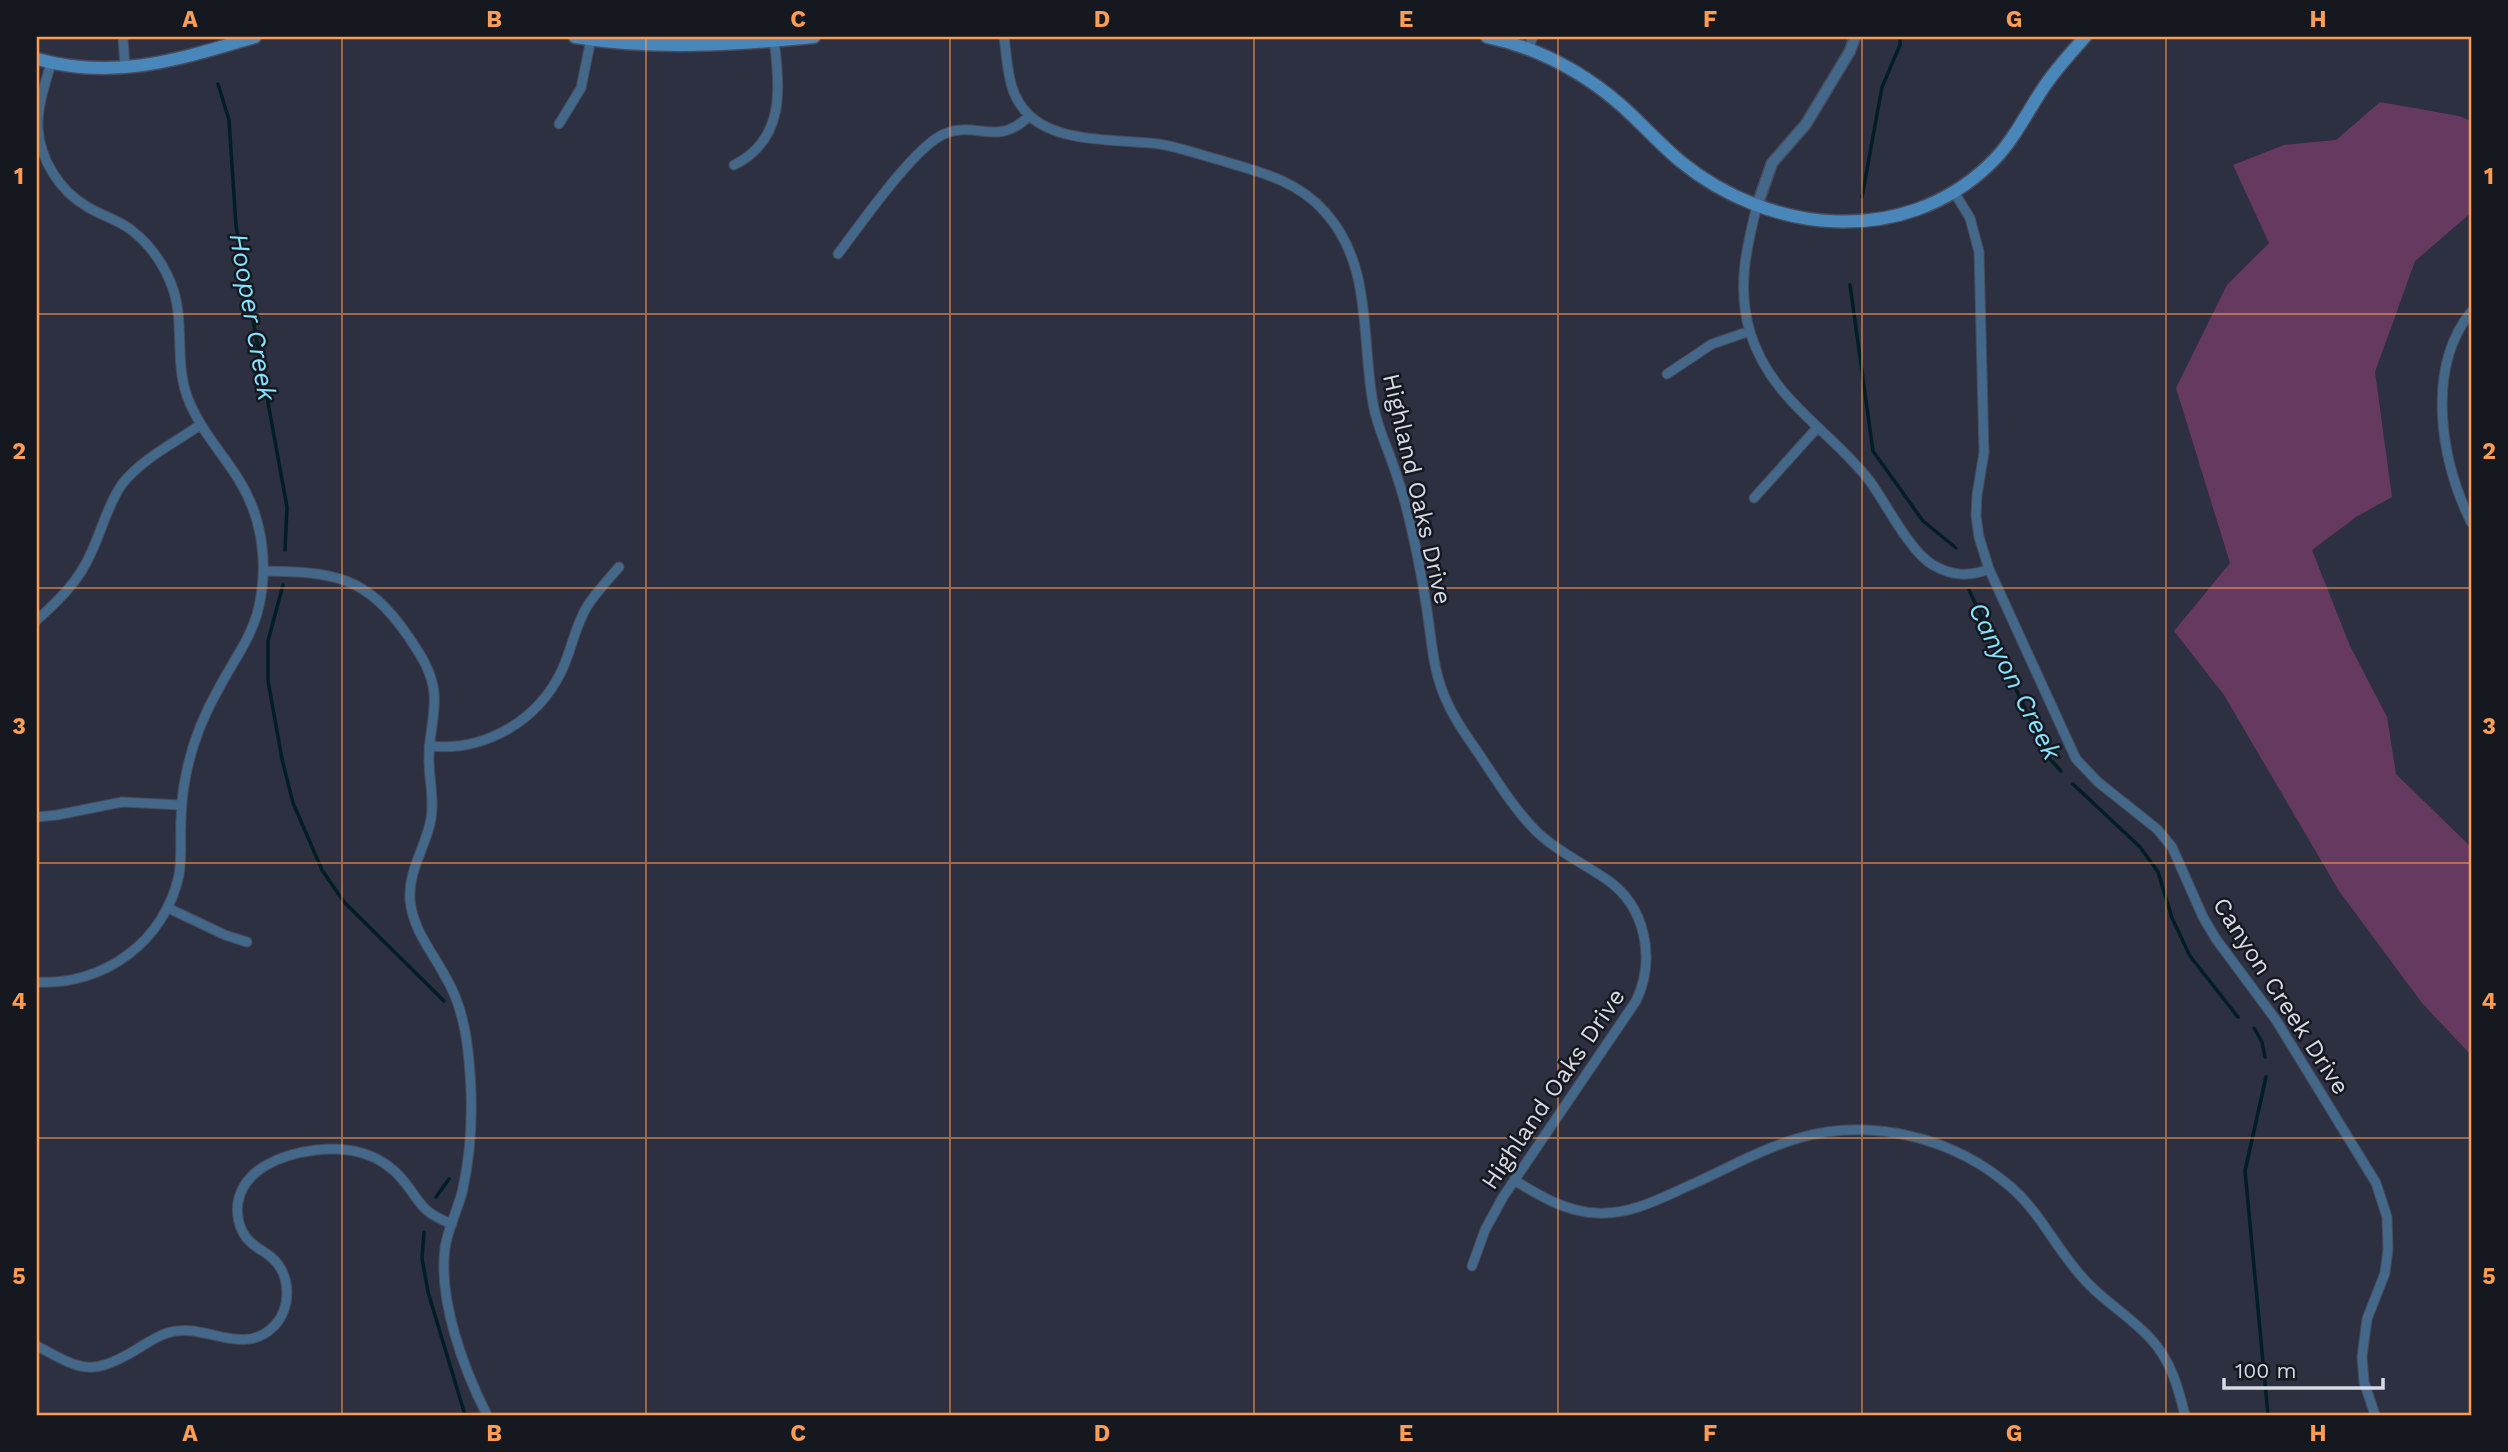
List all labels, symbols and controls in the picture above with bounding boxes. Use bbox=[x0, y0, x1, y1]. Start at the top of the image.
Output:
text: A bbox=[182, 6, 198, 33]
text: B bbox=[486, 6, 502, 33]
text: C bbox=[790, 6, 806, 33]
text: D bbox=[1094, 6, 1110, 33]
text: E bbox=[1399, 6, 1413, 33]
text: F bbox=[1703, 6, 1717, 33]
text: G bbox=[2006, 6, 2022, 33]
text: H bbox=[2309, 6, 2327, 33]
text: 1 bbox=[14, 163, 24, 190]
text: 1 bbox=[2484, 163, 2494, 190]
water label: Hooper Creek bbox=[224, 231, 283, 404]
street label: Highland Oaks Drive bbox=[1377, 371, 1457, 607]
text: 2 bbox=[12, 438, 26, 465]
text: 2 bbox=[2482, 438, 2496, 465]
water label: Canyon Creek bbox=[1962, 597, 2068, 766]
text: 3 bbox=[12, 713, 26, 740]
text: 3 bbox=[2482, 713, 2496, 740]
street label: Canyon Creek Drive bbox=[2207, 892, 2355, 1100]
street label: Highland Oaks Drive bbox=[1475, 983, 1631, 1195]
text: 4 bbox=[12, 988, 27, 1015]
text: 4 bbox=[2482, 988, 2497, 1015]
text: 5 bbox=[12, 1263, 26, 1290]
text: 5 bbox=[2482, 1263, 2496, 1290]
scale bar bbox=[2224, 1347, 2384, 1391]
text: 100 m bbox=[2235, 1358, 2297, 1383]
text: A bbox=[182, 1420, 198, 1447]
text: B bbox=[486, 1420, 502, 1447]
text: C bbox=[790, 1420, 806, 1447]
text: D bbox=[1094, 1420, 1110, 1447]
text: E bbox=[1399, 1420, 1413, 1447]
text: F bbox=[1703, 1420, 1717, 1447]
text: G bbox=[2006, 1420, 2022, 1447]
text: H bbox=[2309, 1420, 2327, 1447]

